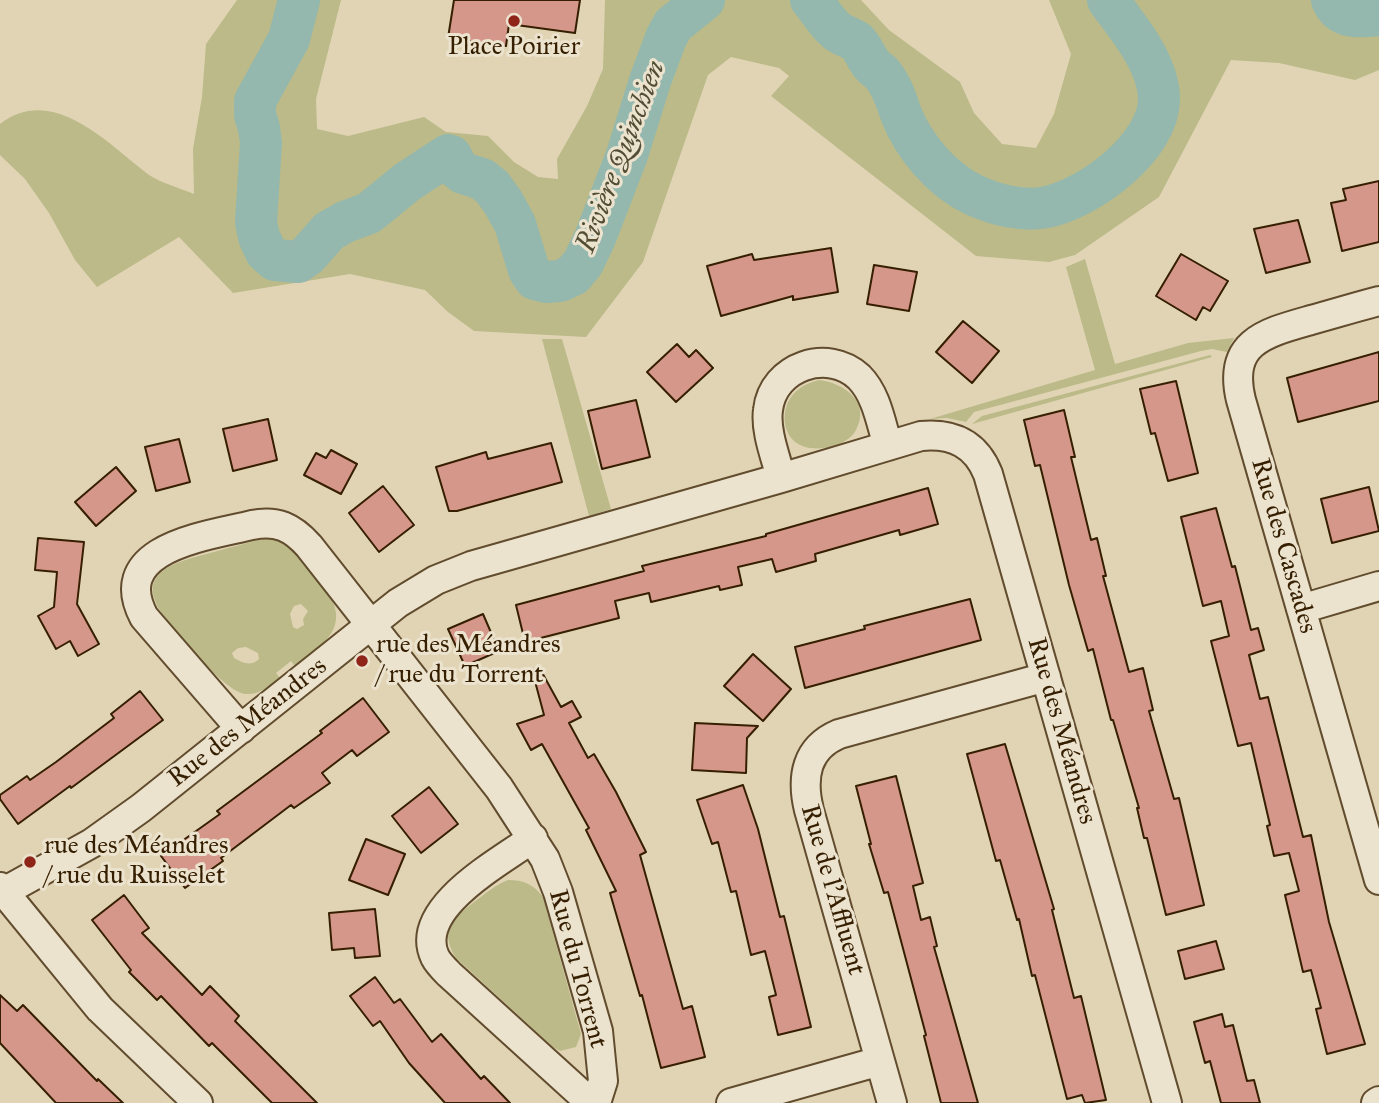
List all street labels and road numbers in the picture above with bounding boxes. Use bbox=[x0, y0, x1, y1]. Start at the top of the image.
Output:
street label: Rue des Cascades bbox=[1243, 455, 1323, 637]
street label: Rue des Méandres bbox=[1019, 634, 1103, 828]
street label: Rue des Méandres bbox=[162, 651, 334, 795]
street label: Rue de l'Affluent bbox=[793, 801, 871, 979]
street label: Rue du Torrent bbox=[541, 886, 613, 1052]

